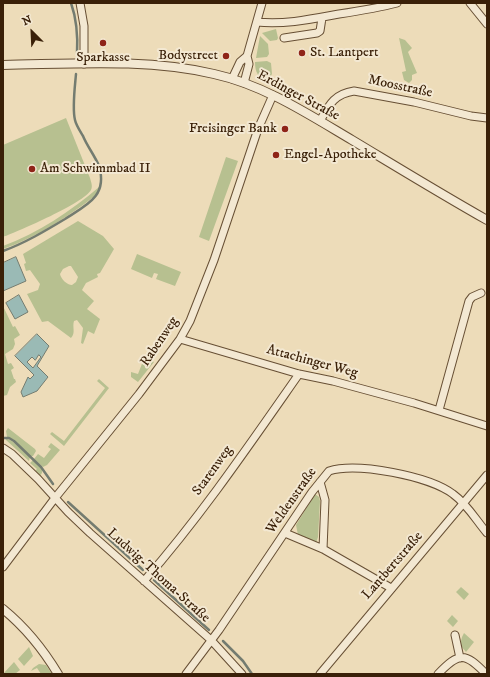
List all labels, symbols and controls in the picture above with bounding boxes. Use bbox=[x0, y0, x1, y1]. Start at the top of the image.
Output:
north arrow bbox=[12, 12, 52, 52]
text: N bbox=[20, 13, 34, 29]
marker: Sparkasse bbox=[98, 38, 108, 48]
place label: St. Lantpert bbox=[310, 45, 378, 61]
place label: Bodystreet bbox=[158, 48, 218, 64]
marker: St. Lantpert bbox=[297, 48, 307, 58]
place label: Sparkasse bbox=[76, 50, 130, 66]
marker: Bodystreet bbox=[221, 51, 231, 61]
street label: Erdinger Straße bbox=[254, 67, 342, 125]
street label: Moosstraße bbox=[366, 72, 434, 102]
place label: Freisinger Bank bbox=[189, 121, 277, 137]
marker: Freisinger Bank bbox=[280, 124, 290, 134]
place label: Engel-Apotheke bbox=[284, 147, 377, 163]
marker: Engel-Apotheke bbox=[271, 150, 281, 160]
place label: Am Schwimmbad II bbox=[40, 161, 151, 177]
marker: Am Schwimmbad II bbox=[27, 164, 37, 174]
street label: Rabenweg bbox=[137, 314, 183, 370]
street label: Attachinger Weg bbox=[265, 342, 359, 382]
street label: Starenweg bbox=[189, 443, 237, 499]
street label: Weldenstraße bbox=[263, 465, 321, 537]
street label: Ludwig-Thoma-Straße bbox=[103, 525, 213, 627]
street label: Lantbertstraße bbox=[359, 529, 427, 603]

